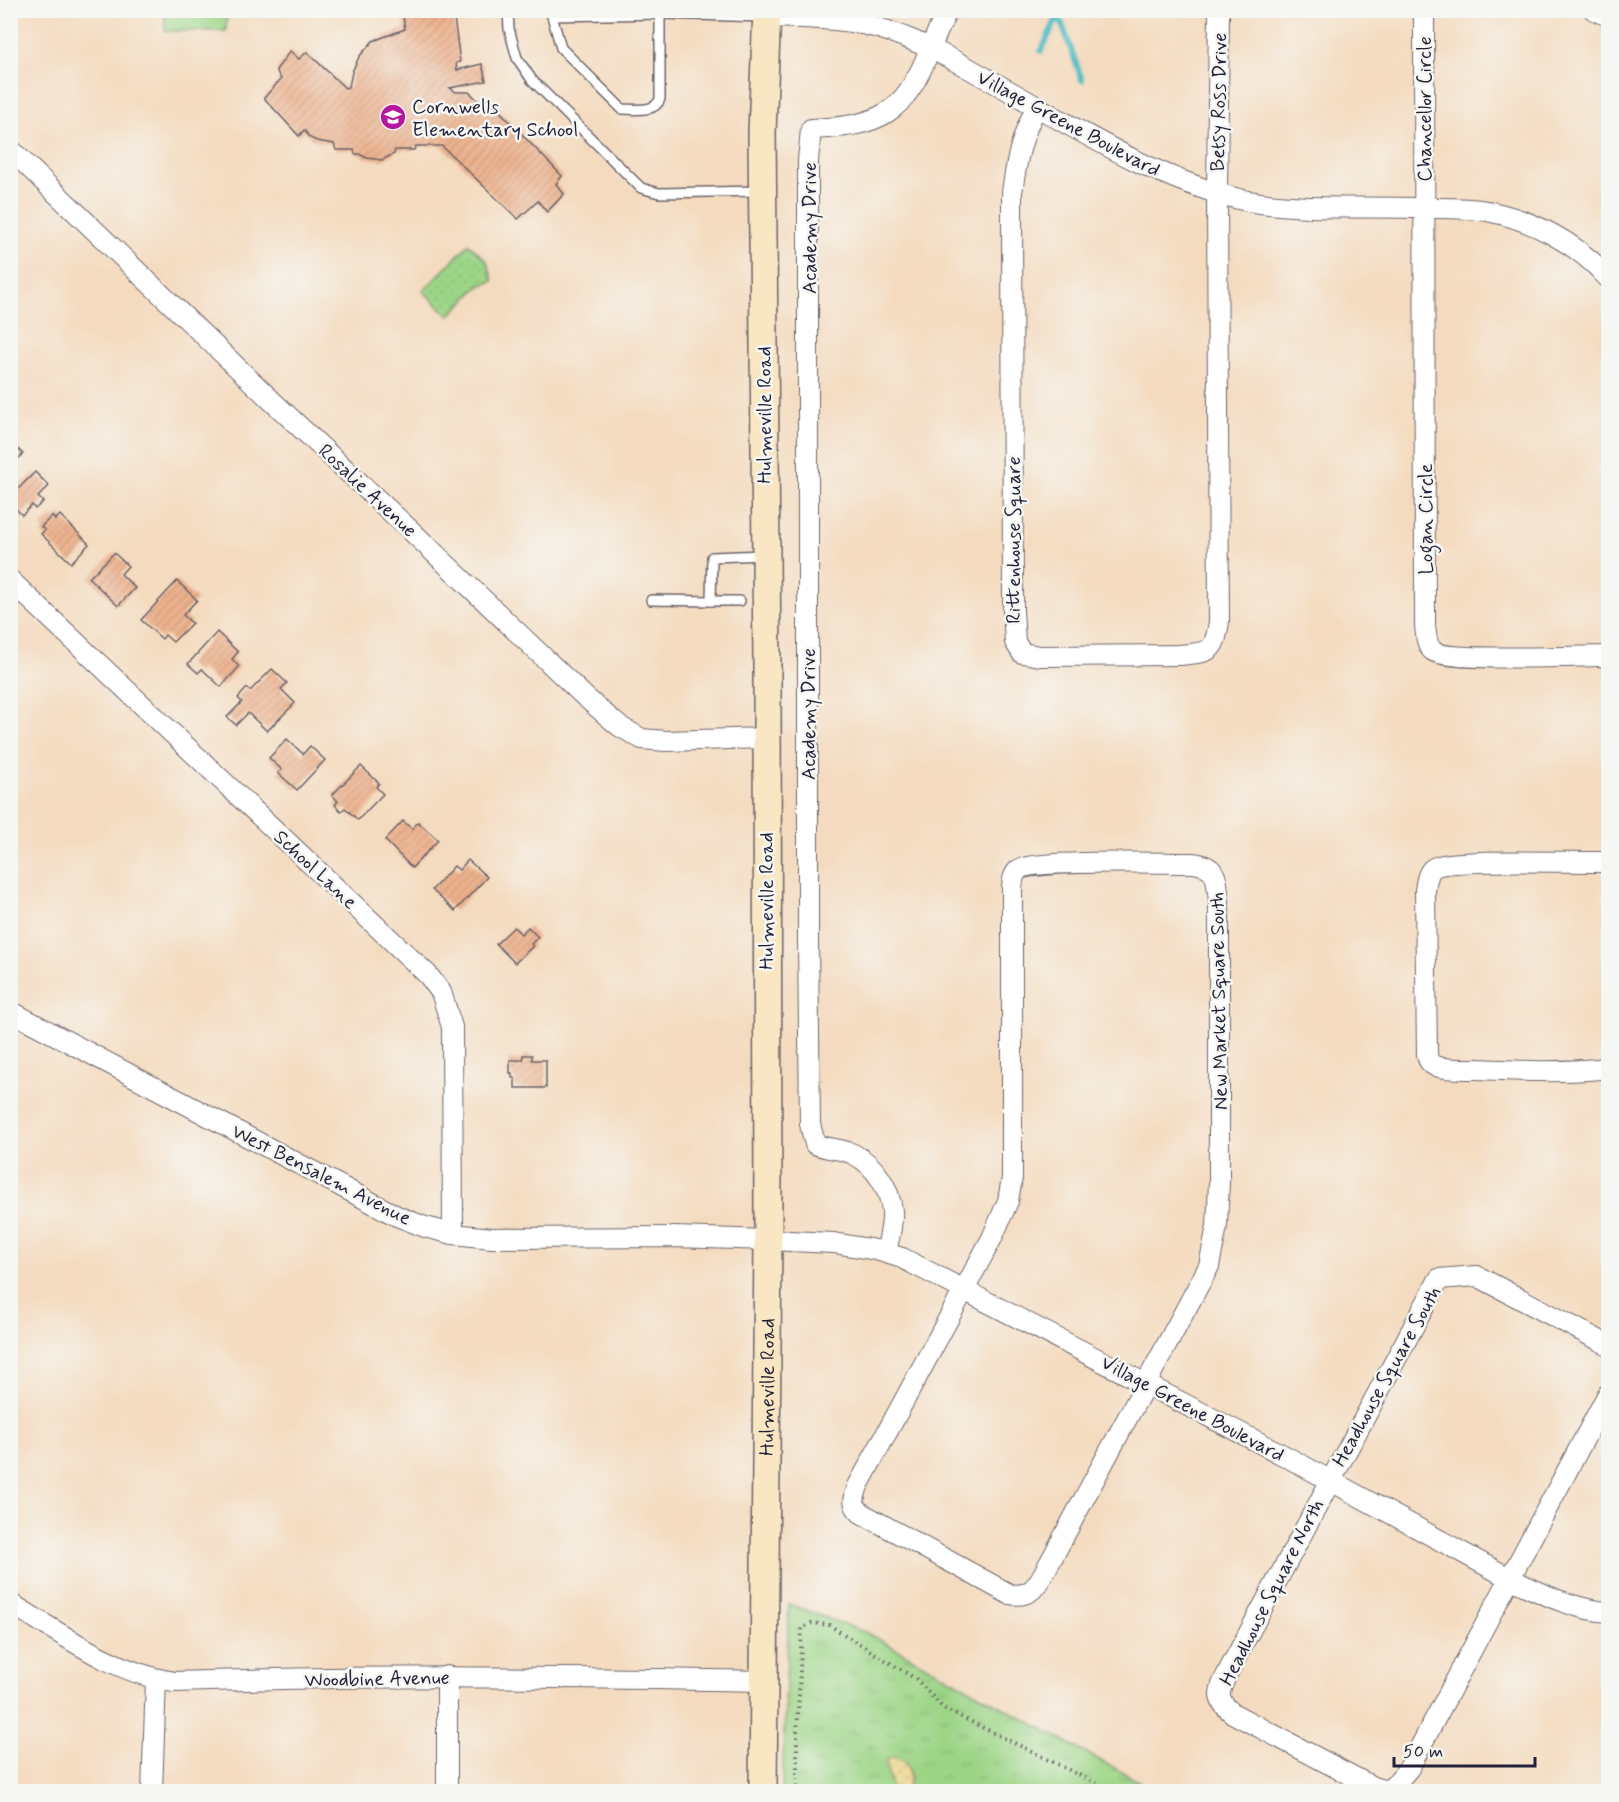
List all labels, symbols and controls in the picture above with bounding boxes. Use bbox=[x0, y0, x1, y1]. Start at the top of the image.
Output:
street label: Betsy Ross Drive bbox=[1205, 32, 1234, 172]
street label: Chancellor Circle bbox=[1412, 36, 1439, 182]
street label: Village Greene Boulevard bbox=[972, 65, 1165, 184]
place label: Cornwells Elementary School bbox=[412, 94, 578, 144]
school or university icon: Cornwells Elementary School bbox=[378, 102, 408, 132]
street label: Academy Drive bbox=[797, 162, 824, 294]
street label: Hulmeville Road bbox=[752, 346, 779, 484]
street label: Rosalie Avenue bbox=[312, 438, 422, 544]
street label: Rittenhouse Square bbox=[1001, 456, 1028, 624]
street label: Logan Circle bbox=[1413, 463, 1442, 575]
street label: Academy Drive bbox=[796, 648, 823, 780]
street label: School Lane bbox=[267, 824, 363, 916]
street label: Hulmeville Road bbox=[754, 832, 781, 970]
street label: New Market Square South bbox=[1204, 892, 1235, 1110]
street label: West Bensalem Avenue bbox=[227, 1118, 416, 1232]
street label: Headhouse Square South bbox=[1326, 1282, 1448, 1472]
street label: Hulmeville Road bbox=[754, 1318, 782, 1456]
street label: Village Greene Boulevard bbox=[1096, 1350, 1289, 1469]
street label: Headhouse Square North bbox=[1214, 1495, 1331, 1691]
street label: Woodbine Avenue bbox=[304, 1665, 450, 1694]
scale bar bbox=[1394, 1730, 1535, 1768]
text: 50 m bbox=[1403, 1740, 1443, 1764]

